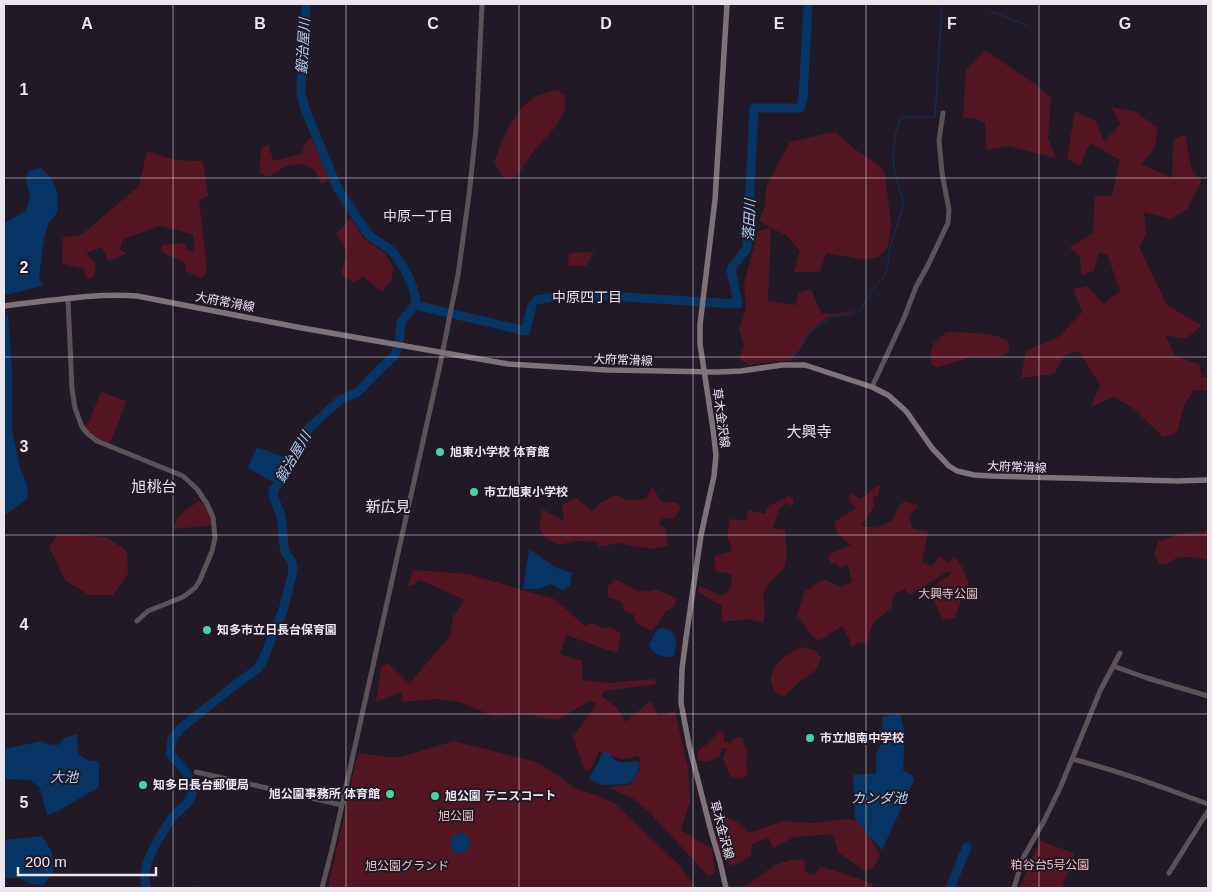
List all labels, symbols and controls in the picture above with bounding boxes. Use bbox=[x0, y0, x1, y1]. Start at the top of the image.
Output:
text: A bbox=[81, 15, 93, 32]
text: B bbox=[254, 15, 266, 32]
text: C bbox=[427, 15, 439, 32]
text: D bbox=[600, 15, 612, 32]
text: E bbox=[774, 15, 785, 32]
text: F bbox=[947, 15, 957, 32]
text: G bbox=[1119, 15, 1131, 32]
water label: 鍛治屋川 bbox=[294, 16, 313, 74]
text: 1 bbox=[20, 81, 29, 98]
water label: 落田川 bbox=[740, 197, 758, 241]
district label: 中原一丁目 bbox=[383, 208, 453, 224]
text: 2 bbox=[20, 259, 29, 276]
street label: 大府常滑線 bbox=[194, 289, 256, 315]
district label: 中原四丁目 bbox=[552, 289, 622, 305]
street label: 大府常滑線 bbox=[593, 352, 653, 368]
street label: 草木金沢線 bbox=[710, 387, 732, 449]
district label: 大興寺 bbox=[786, 423, 832, 440]
water label: 鍛治屋川 bbox=[272, 427, 315, 485]
text: 3 bbox=[20, 438, 29, 455]
place label: 旭東小学校 体育館 bbox=[450, 445, 549, 459]
marker: 旭東小学校 体育館 bbox=[434, 446, 446, 458]
street label: 大府常滑線 bbox=[987, 459, 1047, 475]
district label: 旭桃台 bbox=[131, 478, 177, 495]
place label: 市立旭東小学校 bbox=[484, 485, 568, 499]
marker: 市立旭東小学校 bbox=[468, 486, 480, 498]
district label: 新広見 bbox=[365, 498, 411, 515]
park label: 大興寺公園 bbox=[918, 587, 978, 601]
text: 4 bbox=[20, 616, 29, 633]
place label: 知多市立日長台保育園 bbox=[217, 623, 337, 637]
marker: 知多市立日長台保育園 bbox=[201, 624, 213, 636]
place label: 市立旭南中学校 bbox=[820, 731, 904, 745]
marker: 市立旭南中学校 bbox=[804, 732, 816, 744]
water label: 大池 bbox=[50, 769, 80, 785]
place label: 知多日長台郵便局 bbox=[153, 778, 249, 792]
marker: 知多日長台郵便局 bbox=[137, 779, 149, 791]
place label: 旭公園事務所 体育館 bbox=[269, 787, 380, 801]
marker: 旭公園事務所 体育館 bbox=[384, 788, 396, 800]
place label: 旭公園 テニスコート bbox=[445, 789, 556, 803]
marker: 旭公園 テニスコート bbox=[429, 790, 441, 802]
water label: カンダ池 bbox=[851, 790, 909, 806]
text: 5 bbox=[20, 794, 29, 811]
street label: 草木金沢線 bbox=[707, 799, 737, 861]
park label: 旭公園 bbox=[438, 809, 474, 823]
scale bar bbox=[18, 844, 155, 876]
text: 200 m bbox=[25, 853, 67, 870]
park label: 粕谷台5号公園 bbox=[1011, 858, 1089, 872]
park label: 旭公園グランド bbox=[365, 859, 449, 873]

